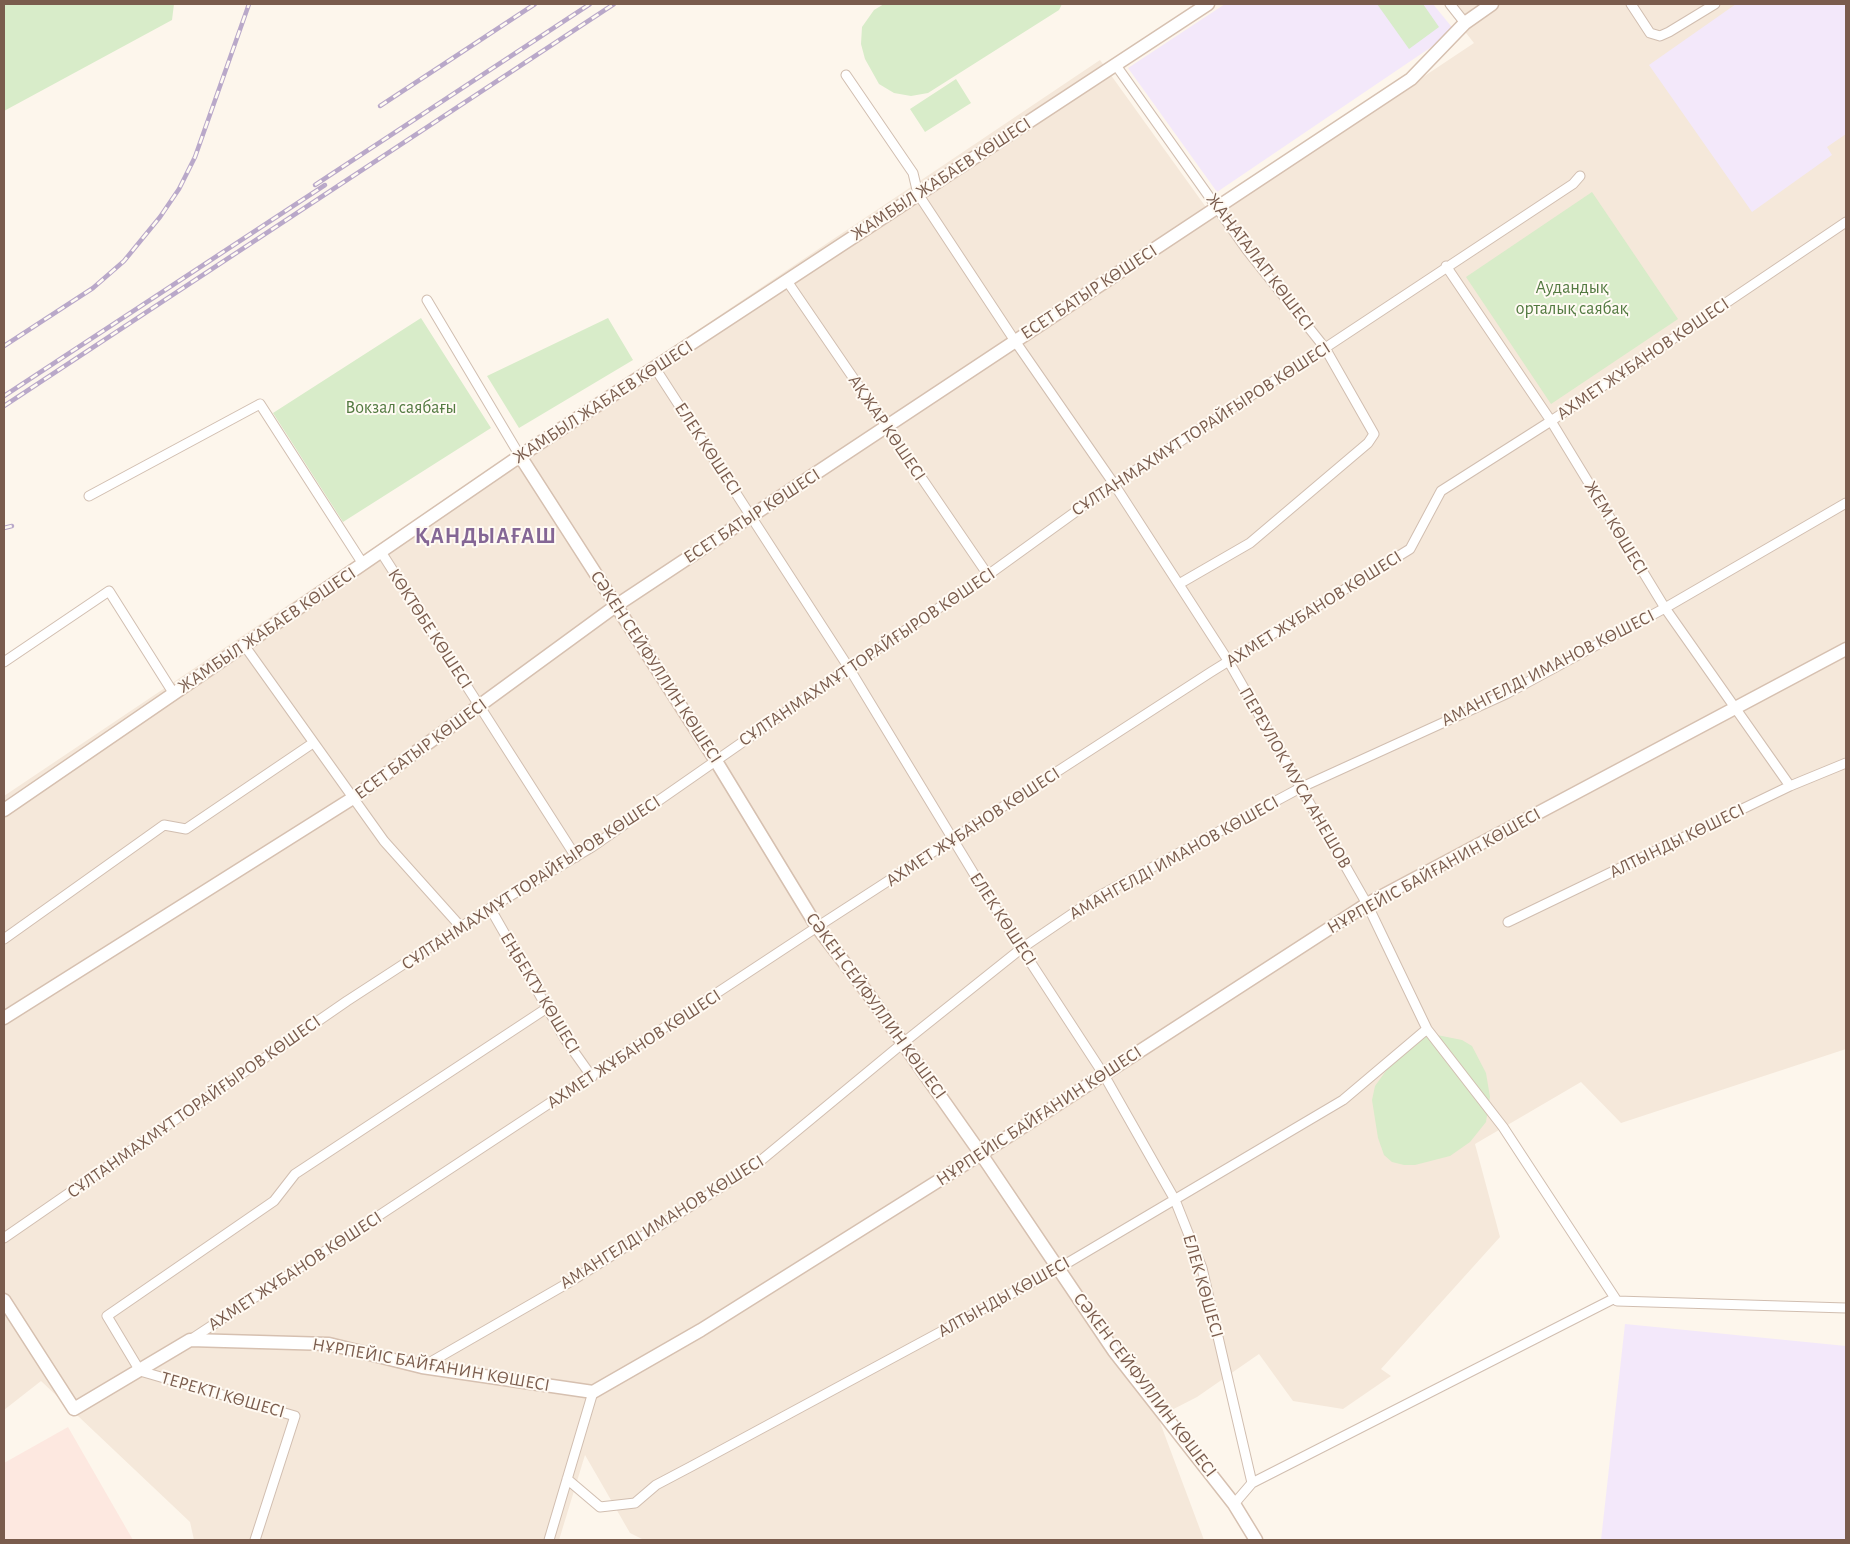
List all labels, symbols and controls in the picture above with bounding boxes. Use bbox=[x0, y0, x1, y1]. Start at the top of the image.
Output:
street label: ЖАМБЫЛ ЖАБАЕВ КӨШЕСІ bbox=[847, 113, 1035, 245]
street label: ЖАҢАТАЛАП КӨШЕСІ bbox=[1201, 189, 1319, 335]
street label: ЕСЕТ БАТЫР КӨШЕСІ bbox=[1017, 240, 1161, 344]
park label: Аудандық орталық саябақ bbox=[1516, 277, 1628, 320]
street label: АХМЕТ ЖҰБАНОВ КӨШЕСІ bbox=[1553, 293, 1733, 425]
street label: ЖАМБЫЛ ЖАБАЕВ КӨШЕСІ bbox=[509, 336, 697, 468]
street label: СҰЛТАНМАХМҰТ ТОРАЙҒЫРОВ КӨШЕСІ bbox=[1067, 337, 1335, 521]
street label: АҚЖАР КӨШЕСІ bbox=[843, 371, 931, 485]
park label: Вокзал саябағы bbox=[345, 397, 457, 419]
street label: ЕЛЕК КӨШЕСІ bbox=[670, 398, 746, 500]
street label: ЕСЕТ БАТЫР КӨШЕСІ bbox=[680, 464, 824, 568]
street label: ЖЕМ КӨШЕСІ bbox=[1579, 477, 1653, 579]
district label: ҚАНДЫАҒАШ bbox=[414, 523, 558, 549]
street label: АХМЕТ ЖҰБАНОВ КӨШЕСІ bbox=[1222, 546, 1406, 672]
street label: ЖАМБЫЛ ЖАБАЕВ КӨШЕСІ bbox=[174, 562, 360, 698]
street label: СҰЛТАНМАХМҰТ ТОРАЙҒЫРОВ КӨШЕСІ bbox=[735, 563, 999, 751]
street label: КӨКТӨБЕ КӨШЕСІ bbox=[383, 565, 477, 693]
street label: СӘКЕН СЕЙФУЛЛИН КӨШЕСІ bbox=[586, 567, 726, 767]
street label: АМАНГЕЛДІ ИМАНОВ КӨШЕСІ bbox=[1438, 605, 1658, 731]
street label: ПЕРЕУЛОК МУСА АНЕШОВ bbox=[1234, 684, 1356, 872]
street label: ЕСЕТ БАТЫР КӨШЕСІ bbox=[351, 694, 491, 804]
street label: АХМЕТ ЖҰБАНОВ КӨШЕСІ bbox=[882, 763, 1064, 891]
street label: СҰЛТАНМАХМҰТ ТОРАЙҒЫРОВ КӨШЕСІ bbox=[397, 791, 665, 975]
street label: АМАНГЕЛДІ ИМАНОВ КӨШЕСІ bbox=[1065, 791, 1283, 925]
street label: АЛТЫНДЫ КӨШЕСІ bbox=[1606, 799, 1748, 883]
street label: НҰРПЕЙІС БАЙҒАНИН КӨШЕСІ bbox=[1323, 803, 1545, 939]
street label: ЕЛЕК КӨШЕСІ bbox=[965, 868, 1041, 970]
street label: СӘКЕН СЕЙФУЛЛИН КӨШЕСІ bbox=[801, 908, 951, 1104]
street label: ЕҢБЕКТУ КӨШЕСІ bbox=[495, 928, 585, 1058]
street label: АХМЕТ ЖҰБАНОВ КӨШЕСІ bbox=[543, 985, 725, 1113]
street label: СҰЛТАНМАХМҰТ ТОРАЙҒЫРОВ КӨШЕСІ bbox=[63, 1011, 325, 1203]
street label: НҰРПЕЙІС БАЙҒАНИН КӨШЕСІ bbox=[932, 1041, 1146, 1191]
street label: АМАНГЕЛДІ ИМАНОВ КӨШЕСІ bbox=[556, 1150, 768, 1294]
street label: АХМЕТ ЖҰБАНОВ КӨШЕСІ bbox=[204, 1207, 386, 1335]
street label: ЕЛЕК КӨШЕСІ bbox=[1178, 1232, 1228, 1340]
street label: АЛТЫНДЫ КӨШЕСІ bbox=[934, 1252, 1074, 1342]
street label: СӘКЕН СЕЙФУЛЛИН КӨШЕСІ bbox=[1069, 1288, 1221, 1482]
street label: НҰРПЕЙІС БАЙҒАНИН КӨШЕСІ bbox=[311, 1333, 551, 1397]
street label: ТЕРЕКТІ КӨШЕСІ bbox=[159, 1367, 287, 1423]

